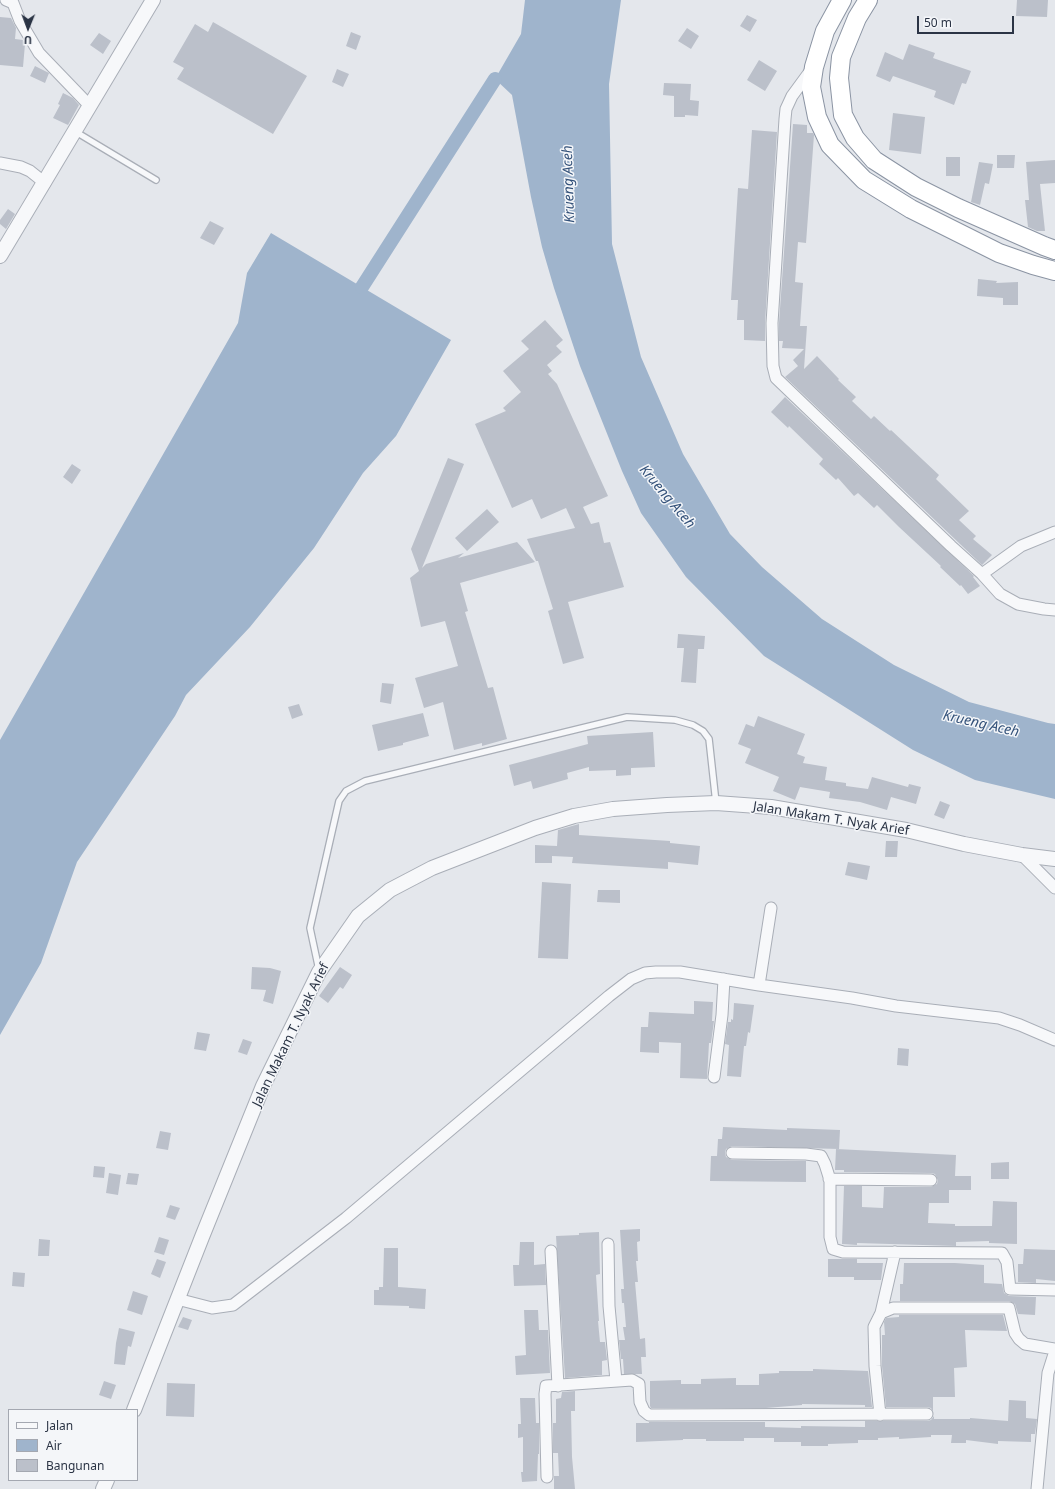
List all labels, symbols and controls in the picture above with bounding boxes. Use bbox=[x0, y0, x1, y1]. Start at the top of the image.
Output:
north arrow bbox=[8, 8, 48, 48]
scale bar bbox=[919, 8, 1016, 34]
text: 50 m bbox=[924, 14, 952, 31]
text: U bbox=[23, 33, 32, 48]
water label: Krueng Aceh bbox=[559, 145, 579, 223]
water label: Krueng Aceh bbox=[636, 462, 698, 532]
water label: Krueng Aceh bbox=[941, 707, 1021, 741]
street label: Jalan Makam T. Nyak Arief bbox=[752, 799, 910, 839]
street label: Jalan Makam T. Nyak Arief bbox=[249, 961, 333, 1109]
legend bbox=[8, 1409, 138, 1481]
text: Jalan bbox=[46, 1417, 73, 1434]
text: Air bbox=[46, 1437, 62, 1454]
text: Bangunan bbox=[46, 1457, 104, 1474]

